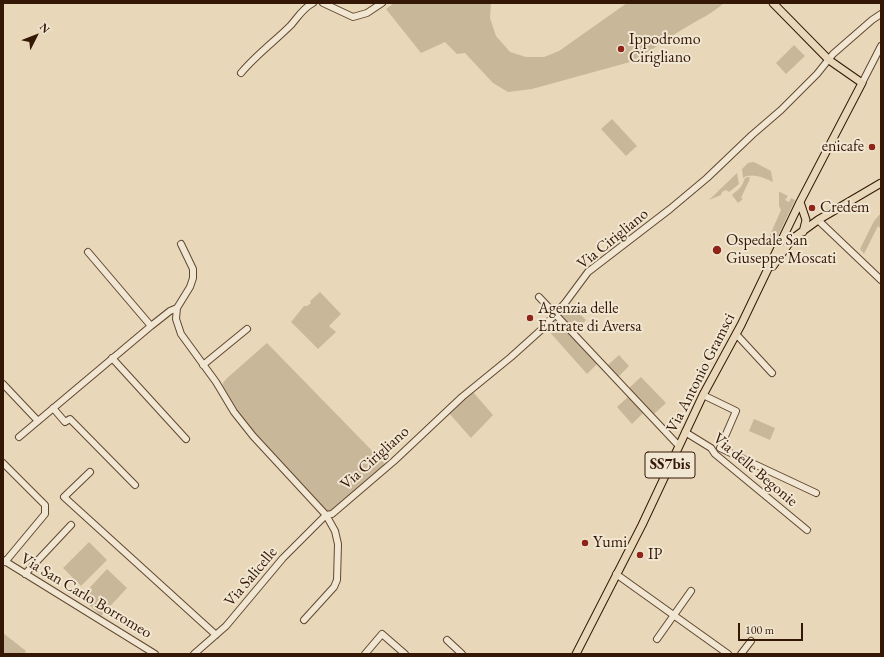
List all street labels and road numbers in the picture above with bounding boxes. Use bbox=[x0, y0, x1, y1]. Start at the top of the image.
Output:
street label: Via Cirigliano bbox=[574, 204, 652, 274]
street label: Via Antonio Gramsci bbox=[663, 310, 739, 436]
street label: Via Cirigliano bbox=[337, 422, 413, 494]
street label: Via delle Begonie bbox=[709, 429, 801, 511]
road number: SS7bis bbox=[645, 452, 695, 478]
street label: Via Salicelle bbox=[221, 543, 281, 611]
street label: Via San Carlo Borromeo bbox=[17, 549, 155, 643]

